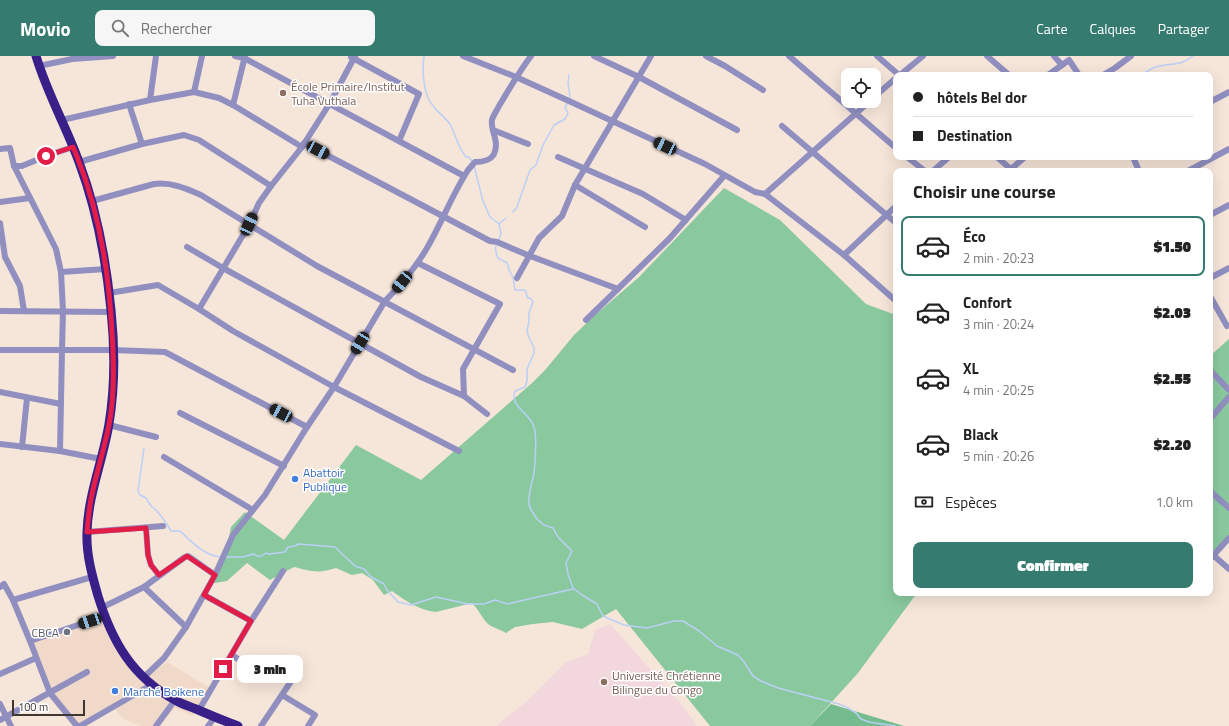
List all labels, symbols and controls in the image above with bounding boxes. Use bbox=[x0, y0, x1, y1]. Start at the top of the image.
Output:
search box bbox=[95, 10, 375, 46]
text: Movio bbox=[20, 14, 71, 43]
icon: search bbox=[109, 17, 131, 39]
text: Rechercher bbox=[141, 17, 212, 40]
text: Carte bbox=[1036, 18, 1068, 39]
text: Calques bbox=[1090, 18, 1136, 39]
text: Partager bbox=[1158, 18, 1209, 39]
map controls bbox=[841, 68, 881, 108]
button: locate bbox=[841, 68, 881, 108]
place label: École Primaire/Institut Tuha Vuthala bbox=[291, 77, 406, 110]
text: hôtels Bel dor bbox=[937, 86, 1027, 109]
marker: École Primaire/Institut Tuha Vuthala bbox=[278, 88, 288, 98]
text: Destination bbox=[937, 124, 1012, 147]
car bbox=[652, 135, 678, 157]
car bbox=[305, 139, 331, 161]
route start bbox=[37, 147, 55, 165]
text: Choisir une course bbox=[913, 178, 1056, 205]
car bbox=[238, 211, 260, 237]
text: Éco bbox=[963, 225, 986, 248]
icon: car bbox=[915, 228, 951, 264]
text: $1.50 bbox=[1154, 235, 1191, 258]
text: 2 min · 20:23 bbox=[963, 248, 1034, 268]
car bbox=[390, 269, 414, 295]
text: Confort bbox=[963, 291, 1012, 314]
icon: car bbox=[915, 294, 951, 330]
text: $2.03 bbox=[1154, 301, 1191, 324]
text: 3 min · 20:24 bbox=[963, 314, 1034, 334]
car bbox=[349, 330, 371, 356]
text: XL bbox=[963, 357, 979, 380]
icon: car bbox=[915, 360, 951, 396]
text: $2.55 bbox=[1154, 367, 1191, 390]
text: 4 min · 20:25 bbox=[963, 380, 1034, 400]
car bbox=[268, 402, 294, 424]
text: Black bbox=[963, 423, 998, 446]
icon: car bbox=[915, 426, 951, 462]
text: $2.20 bbox=[1154, 433, 1191, 456]
text: 5 min · 20:26 bbox=[963, 446, 1034, 466]
place label: Abattoir Publique bbox=[303, 463, 347, 496]
marker: Abattoir Publique bbox=[290, 474, 300, 484]
icon: cash bbox=[913, 491, 935, 513]
text: Espèces bbox=[945, 491, 997, 514]
text: 1.0 km bbox=[1156, 492, 1193, 512]
button: Confirmer bbox=[913, 542, 1193, 588]
car bbox=[77, 612, 103, 630]
place label: CBCA bbox=[31, 623, 59, 642]
marker: CBCA bbox=[62, 627, 72, 637]
callout: 3 min bbox=[237, 655, 303, 683]
text: 3 min bbox=[254, 659, 286, 679]
route end bbox=[214, 660, 232, 678]
place label: Université Chrétienne Bilingue du Congo bbox=[612, 666, 721, 699]
marker: Université Chrétienne Bilingue du Congo bbox=[599, 677, 609, 687]
place label: Marché Boikene bbox=[123, 682, 204, 701]
marker: Marché Boikene bbox=[110, 686, 120, 696]
scale bar bbox=[12, 698, 85, 717]
text: 100 m bbox=[18, 699, 48, 715]

